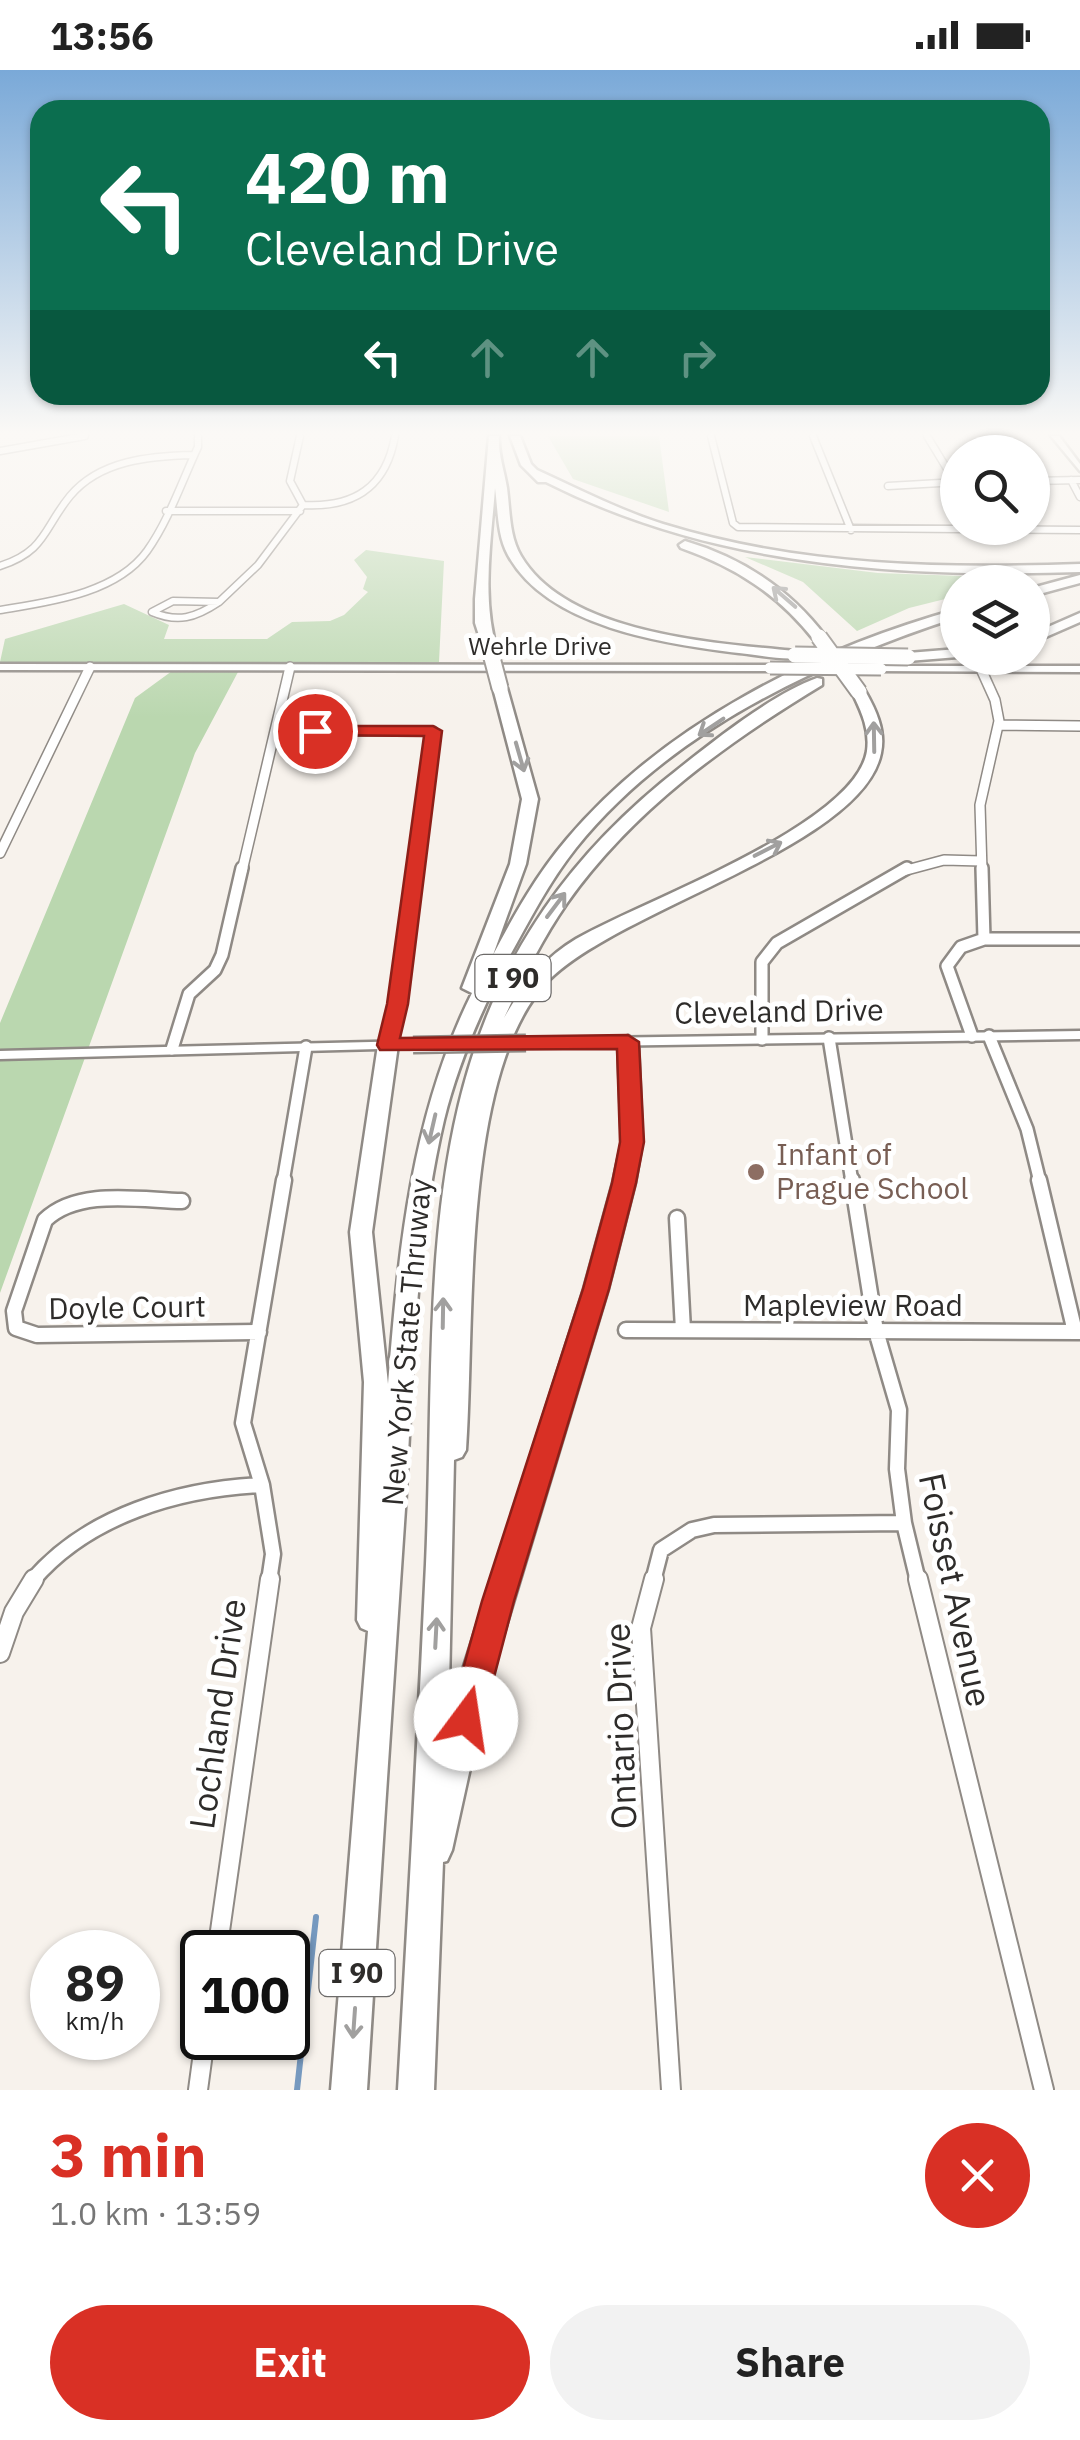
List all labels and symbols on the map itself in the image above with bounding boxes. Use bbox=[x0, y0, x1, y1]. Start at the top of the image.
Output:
one-way arrow bbox=[772, 585, 797, 608]
street label: Wehrle Drive bbox=[468, 629, 612, 662]
pin bbox=[273, 689, 358, 774]
one-way arrow bbox=[697, 716, 725, 737]
one-way arrow bbox=[865, 722, 884, 754]
one-way arrow bbox=[512, 740, 530, 772]
one-way arrow bbox=[753, 839, 783, 858]
one-way arrow bbox=[545, 892, 566, 919]
road number: I 90 bbox=[476, 955, 550, 1001]
street label: Cleveland Drive bbox=[674, 989, 884, 1032]
one-way arrow bbox=[422, 1112, 440, 1144]
place label: Infant of Prague School bbox=[776, 1134, 968, 1207]
marker: Infant of Prague School bbox=[745, 1161, 767, 1183]
street label: New York State Thruway bbox=[372, 1177, 439, 1507]
street label: Mapleview Road bbox=[743, 1285, 963, 1324]
street label: Doyle Court bbox=[48, 1286, 206, 1327]
one-way arrow bbox=[434, 1298, 453, 1330]
street label: Foisset Avenue bbox=[909, 1469, 1003, 1711]
street label: Lochland Drive bbox=[178, 1596, 256, 1832]
one-way arrow bbox=[427, 1618, 446, 1650]
street label: Ontario Drive bbox=[593, 1622, 647, 1830]
position arrow bbox=[414, 1667, 518, 1771]
speed limit sign: 100 bbox=[180, 1930, 310, 2060]
road number: I 90 bbox=[320, 1950, 394, 1996]
one-way arrow bbox=[344, 2006, 363, 2038]

